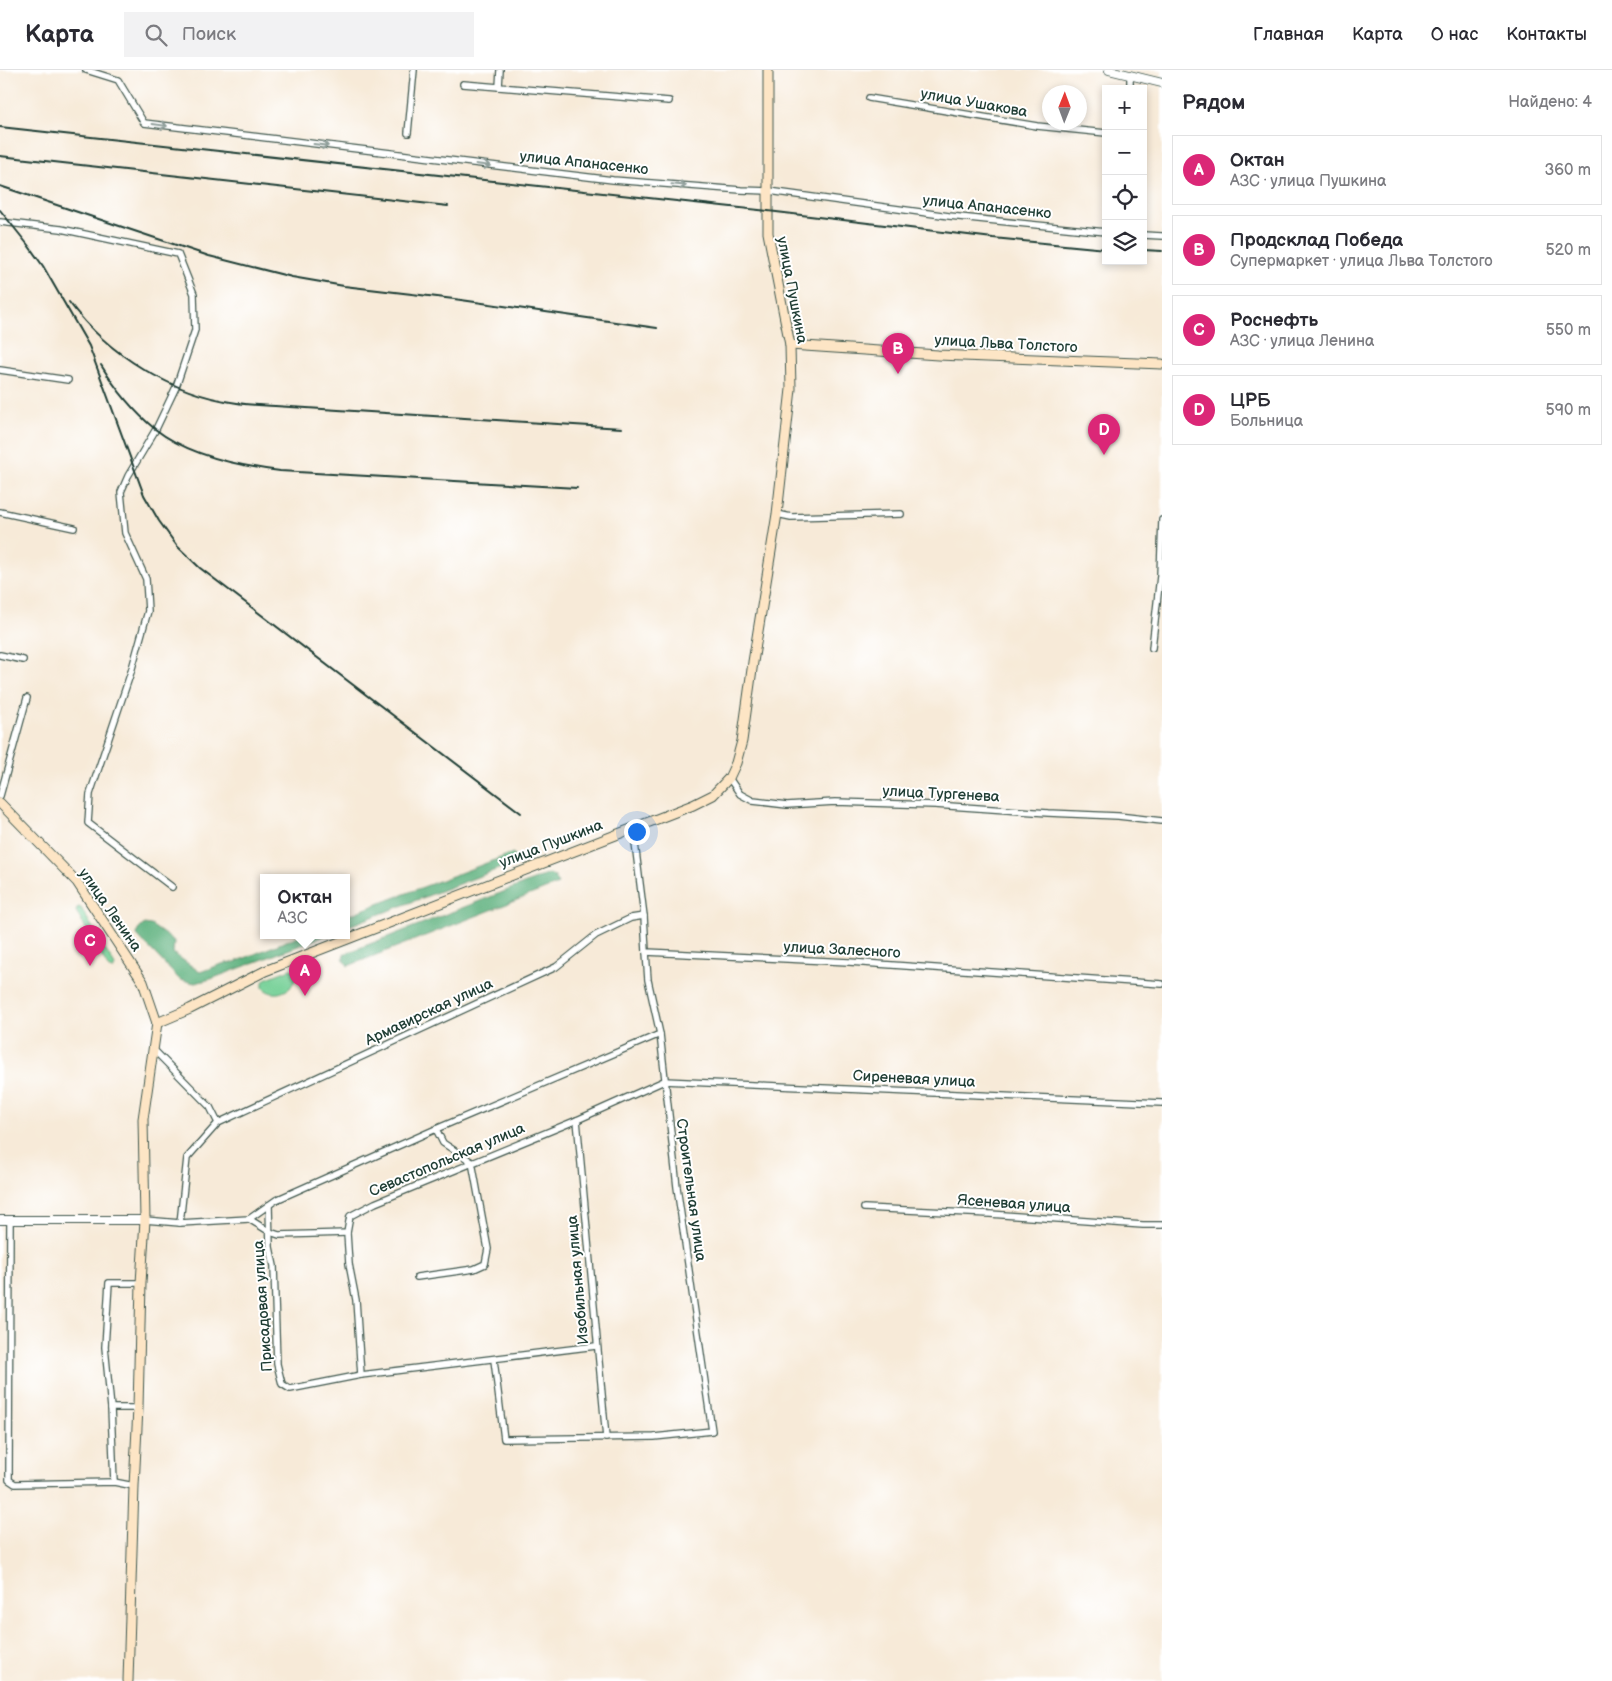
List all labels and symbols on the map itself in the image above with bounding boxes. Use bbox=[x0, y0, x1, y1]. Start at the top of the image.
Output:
street label: улица Ушакова bbox=[919, 84, 1029, 122]
north arrow bbox=[1042, 85, 1087, 130]
one-way arrow bbox=[152, 120, 168, 130]
one-way arrow bbox=[313, 140, 329, 150]
street label: улица Апанасенко bbox=[519, 147, 649, 179]
one-way arrow bbox=[474, 160, 490, 170]
one-way arrow bbox=[671, 181, 687, 190]
street label: улица Апанасенко bbox=[922, 191, 1052, 223]
street label: улица Пушкина bbox=[772, 235, 812, 345]
street label: улица Льва Толстого bbox=[934, 331, 1078, 357]
pin: B bbox=[882, 333, 914, 374]
pin: D bbox=[1088, 414, 1120, 455]
street label: улица Тургенева bbox=[882, 781, 1000, 807]
street label: улица Пушкина bbox=[497, 816, 605, 872]
your location bbox=[624, 819, 650, 845]
street label: улица Ленина bbox=[74, 865, 146, 956]
pin: C bbox=[74, 925, 106, 966]
street label: улица Залесного bbox=[783, 937, 901, 963]
pin: A bbox=[289, 955, 321, 996]
street label: Армавирская улица bbox=[361, 974, 496, 1050]
street label: Сиреневая улица bbox=[852, 1066, 976, 1092]
street label: Строительная улица bbox=[672, 1117, 710, 1263]
street label: Севастопольская улица bbox=[366, 1119, 528, 1201]
street label: Ясеневая улица bbox=[957, 1191, 1071, 1217]
street label: Изобильная улица bbox=[563, 1214, 593, 1346]
street label: Присадовая улица bbox=[249, 1239, 277, 1372]

